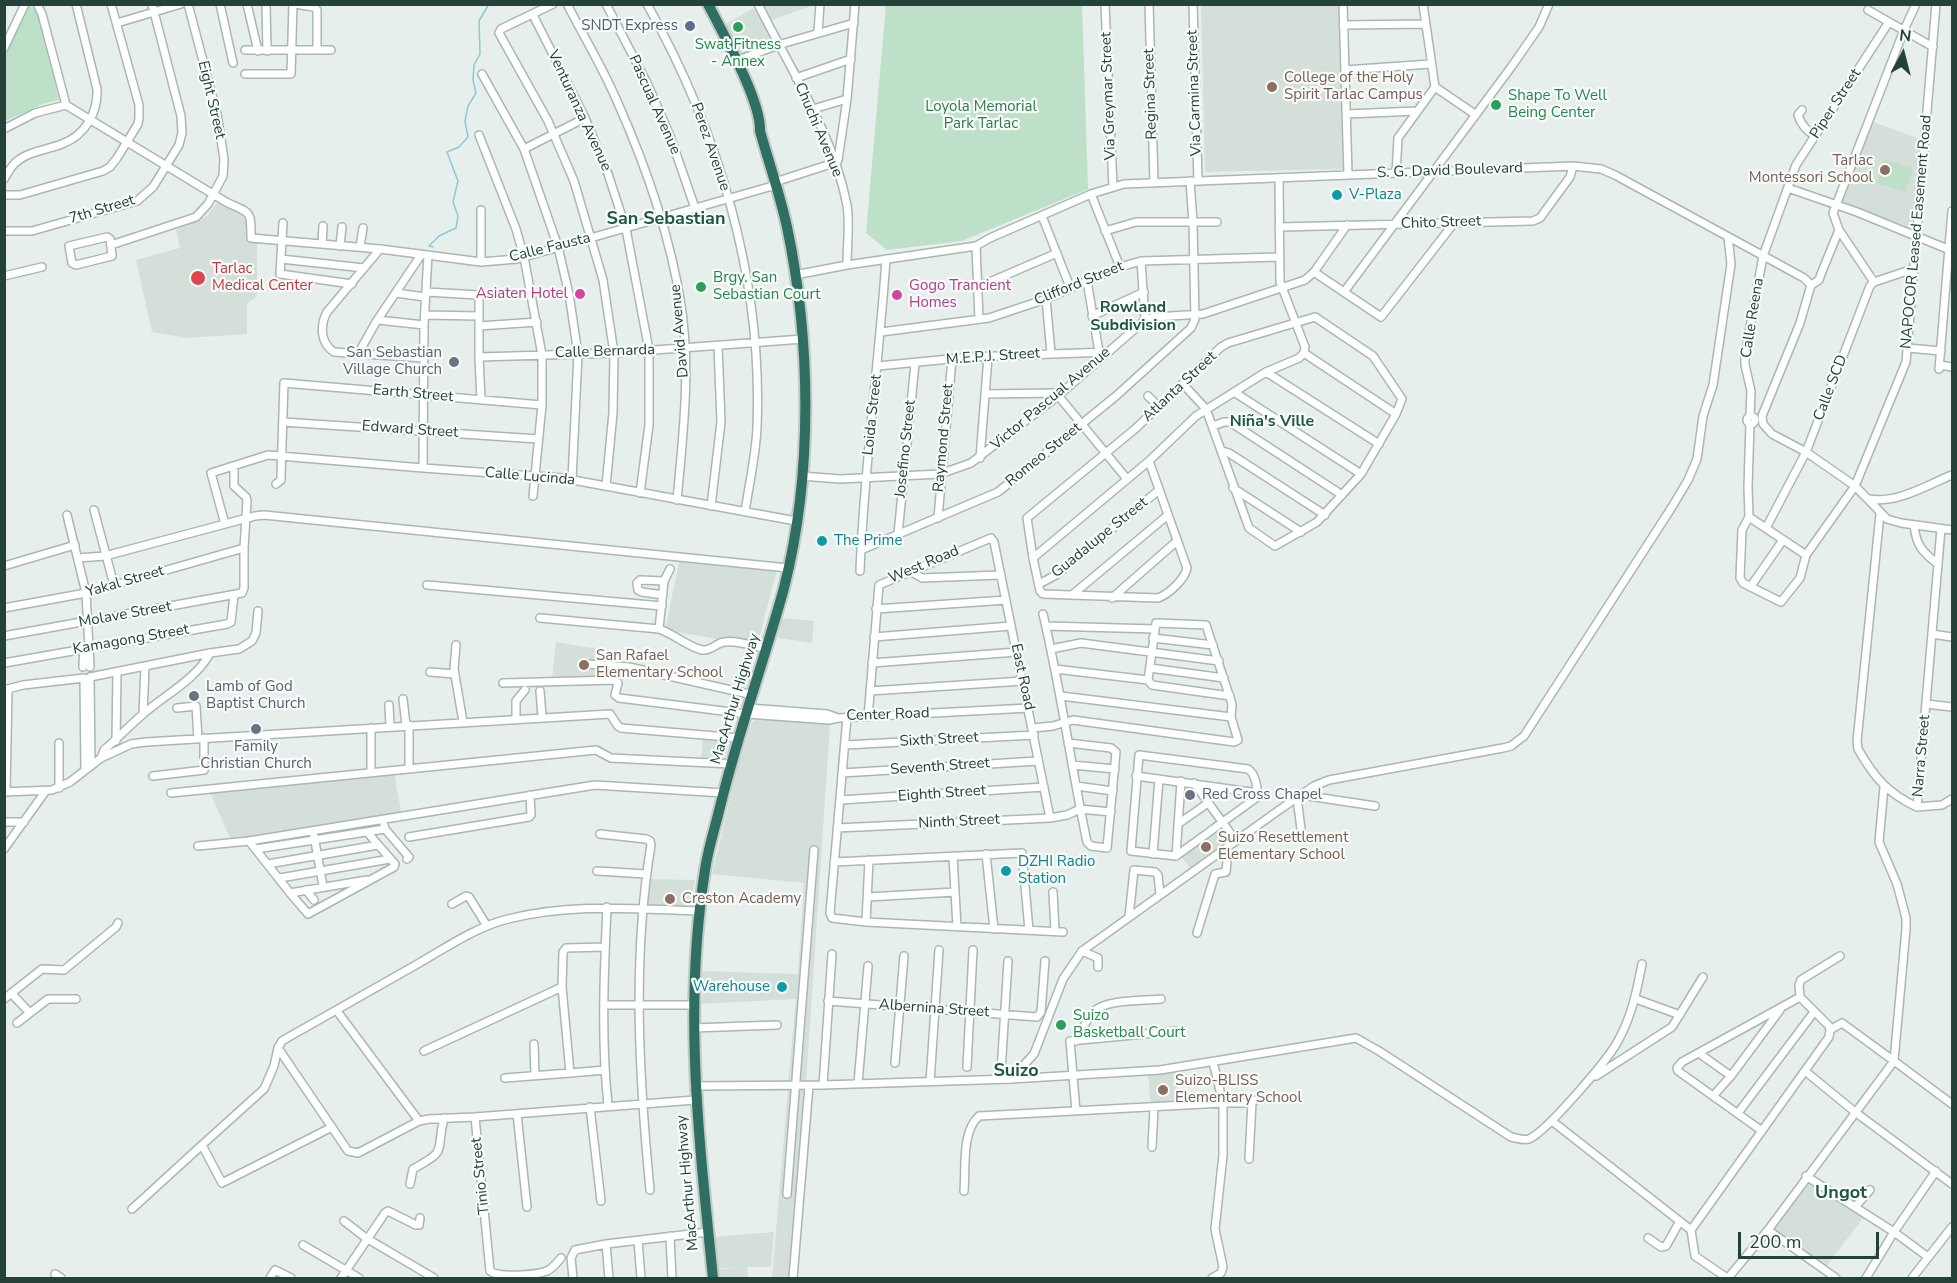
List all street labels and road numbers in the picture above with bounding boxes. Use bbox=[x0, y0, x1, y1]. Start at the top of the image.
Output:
street label: Via Carmina Street bbox=[1184, 30, 1206, 156]
street label: Via Greymar Street bbox=[1098, 32, 1120, 160]
street label: Venturanza Avenue bbox=[543, 48, 615, 174]
street label: Regina Street bbox=[1140, 48, 1162, 140]
street label: Pascual Avenue bbox=[624, 52, 684, 158]
street label: Eight Street bbox=[193, 59, 229, 141]
street label: Piper Street bbox=[1807, 66, 1865, 142]
street label: Chuchi Avenue bbox=[790, 80, 846, 180]
street label: Perez Avenue bbox=[686, 100, 734, 194]
street label: NAPOCOR Leased Easement Road bbox=[1898, 114, 1936, 350]
street label: S. G. David Boulevard bbox=[1377, 159, 1523, 183]
street label: 7th Street bbox=[67, 192, 137, 228]
street label: Chito Street bbox=[1401, 213, 1481, 233]
street label: Calle Fausta bbox=[508, 229, 592, 267]
street label: Clifford Street bbox=[1032, 258, 1126, 310]
street label: Calle Reena bbox=[1738, 277, 1768, 359]
street label: David Avenue bbox=[667, 283, 693, 379]
street label: Calle Bernarda bbox=[555, 341, 655, 363]
street label: Victor Pascual Avenue bbox=[988, 344, 1114, 454]
street label: M.E.P.J. Street bbox=[945, 345, 1041, 369]
street label: Atlanta Street bbox=[1139, 348, 1221, 426]
street label: Calle SCD bbox=[1810, 353, 1852, 423]
street label: Loida Street bbox=[860, 374, 886, 456]
street label: Earth Street bbox=[372, 382, 454, 406]
street label: Raymond Street bbox=[930, 383, 958, 493]
street label: Josefino Street bbox=[892, 399, 920, 499]
street label: Edward Street bbox=[361, 418, 459, 442]
street label: Romeo Street bbox=[1003, 419, 1085, 491]
street label: Calle Lucinda bbox=[484, 464, 576, 490]
street label: Guadalupe Street bbox=[1048, 494, 1152, 582]
street label: West Road bbox=[886, 542, 962, 588]
street label: Yakal Street bbox=[84, 562, 166, 602]
street label: Molave Street bbox=[77, 598, 173, 632]
street label: Kamagong Street bbox=[72, 621, 190, 659]
street label: MacArthur Highway bbox=[708, 631, 764, 767]
street label: East Road bbox=[1006, 642, 1038, 712]
street label: Center Road bbox=[846, 705, 930, 725]
street label: Narra Street bbox=[1909, 714, 1935, 798]
street label: Sixth Street bbox=[899, 729, 979, 751]
street label: Seventh Street bbox=[890, 755, 990, 779]
street label: Eighth Street bbox=[897, 782, 987, 806]
street label: Ninth Street bbox=[918, 811, 1000, 833]
street label: Albernina Street bbox=[878, 996, 990, 1022]
street label: MacArthur Highway bbox=[673, 1114, 703, 1252]
street label: Tinio Street bbox=[468, 1136, 494, 1216]

